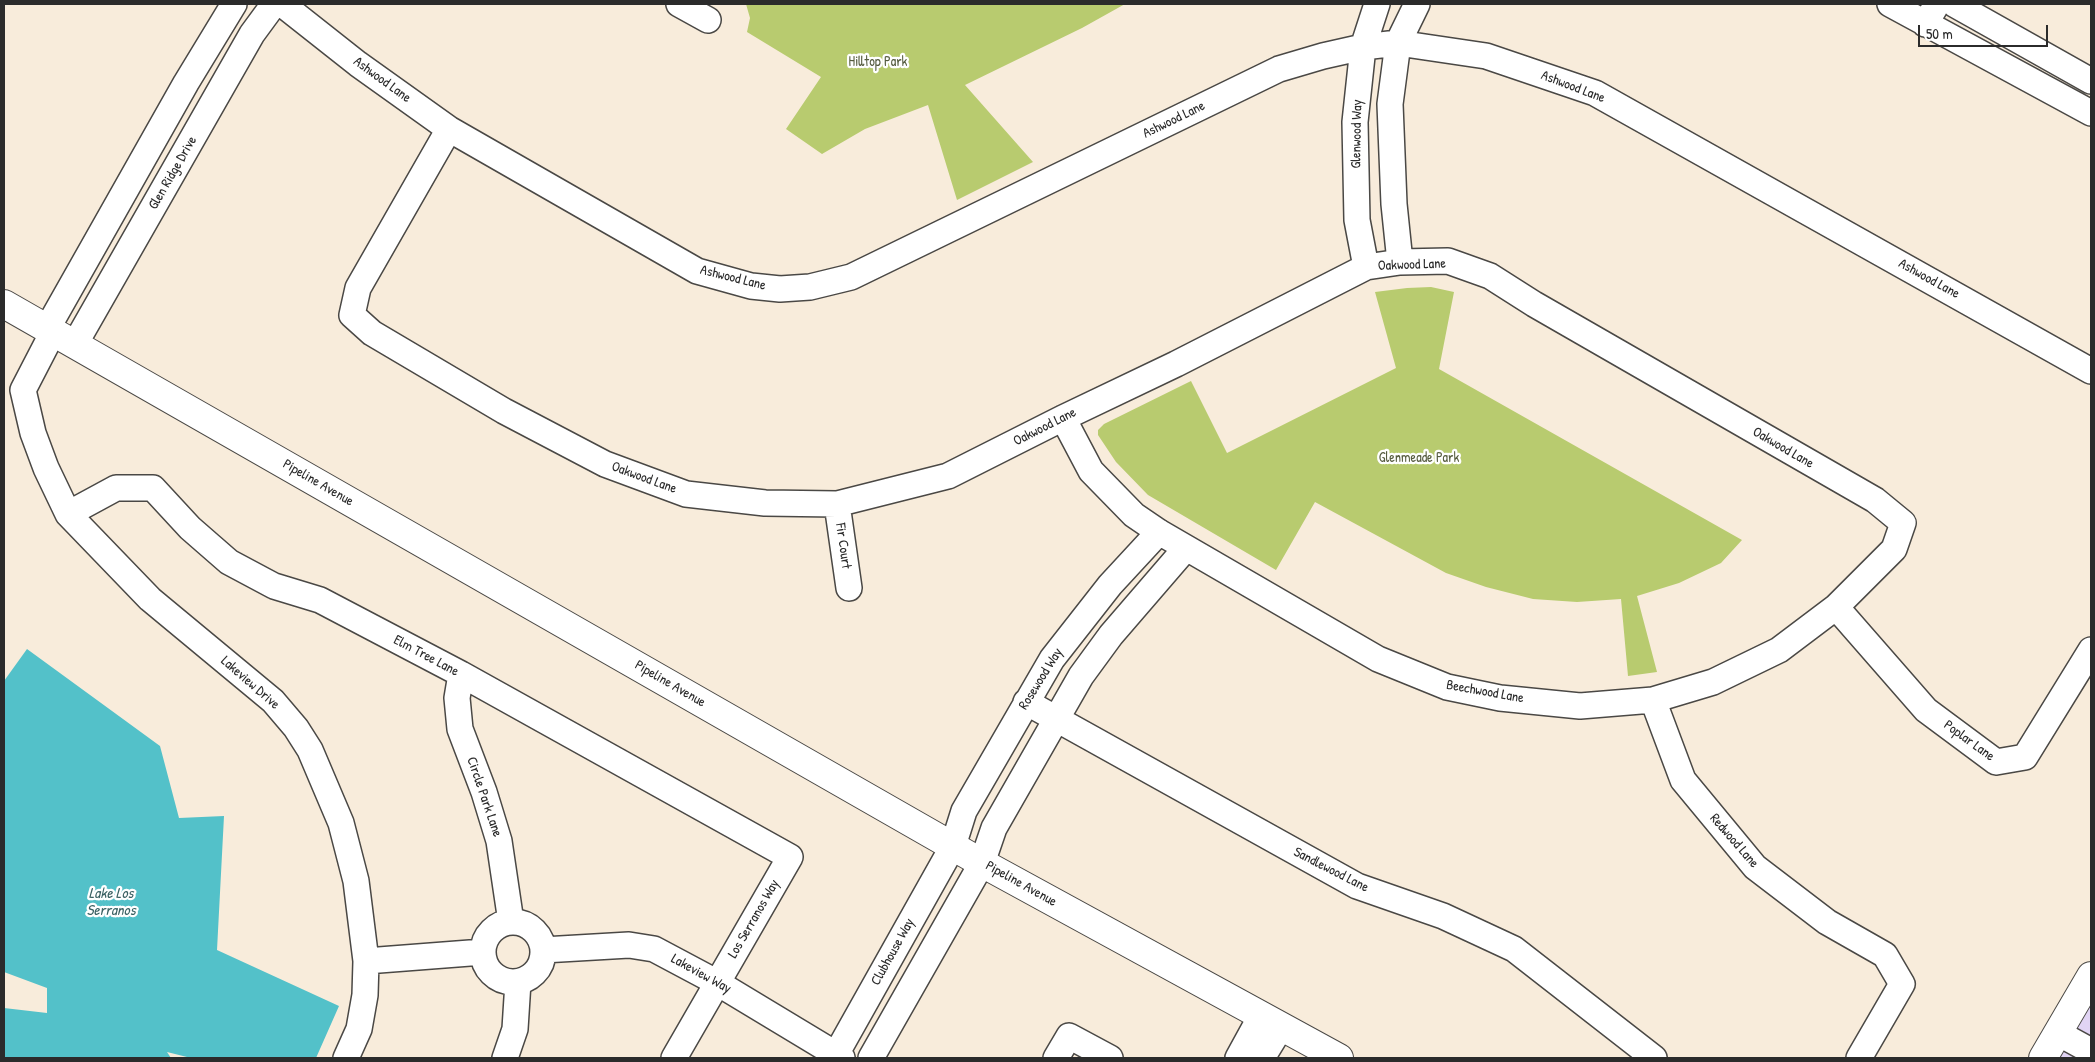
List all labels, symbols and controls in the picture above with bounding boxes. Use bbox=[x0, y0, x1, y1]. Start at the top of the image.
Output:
scale bar bbox=[1920, 15, 2050, 47]
text: 50 m bbox=[1926, 23, 1953, 44]
street label: Ashwood Lane bbox=[350, 53, 414, 107]
park label: Hilltop Park bbox=[849, 54, 907, 70]
street label: Ashwood Lane bbox=[1539, 67, 1607, 107]
street label: Ashwood Lane bbox=[1140, 98, 1208, 142]
street label: Glenwood Way bbox=[1348, 99, 1366, 169]
street label: Glen Ridge Drive bbox=[145, 133, 201, 213]
street label: Oakwood Lane bbox=[1378, 255, 1446, 275]
street label: Ashwood Lane bbox=[1896, 255, 1962, 303]
street label: Ashwood Lane bbox=[698, 262, 768, 294]
street label: Oakwood Lane bbox=[1011, 404, 1079, 450]
street label: Oakwood Lane bbox=[1749, 424, 1817, 472]
park label: Glenmeade Park bbox=[1379, 450, 1459, 466]
street label: Pipeline Avenue bbox=[280, 456, 356, 510]
street label: Oakwood Lane bbox=[609, 458, 679, 498]
street label: Fir Court bbox=[831, 522, 855, 570]
street label: Elm Tree Lane bbox=[390, 632, 462, 680]
street label: Rosewood Way bbox=[1015, 645, 1067, 713]
street label: Lakeview Drive bbox=[217, 653, 283, 713]
street label: Pipeline Avenue bbox=[632, 657, 708, 711]
street label: Beechwood Lane bbox=[1445, 677, 1525, 707]
street label: Poplar Lane bbox=[1940, 717, 1998, 765]
street label: Circle Park Lane bbox=[462, 755, 506, 839]
street label: Redwood Lane bbox=[1706, 810, 1762, 872]
street label: Sandlewood Lane bbox=[1291, 844, 1371, 896]
street label: Pipeline Avenue bbox=[982, 858, 1060, 910]
street label: Los Serranos Way bbox=[725, 877, 783, 961]
water label: Lake Los Serranos bbox=[87, 885, 135, 920]
street label: Clubhouse Way bbox=[868, 916, 918, 988]
street label: Lakeview Way bbox=[668, 951, 734, 997]

